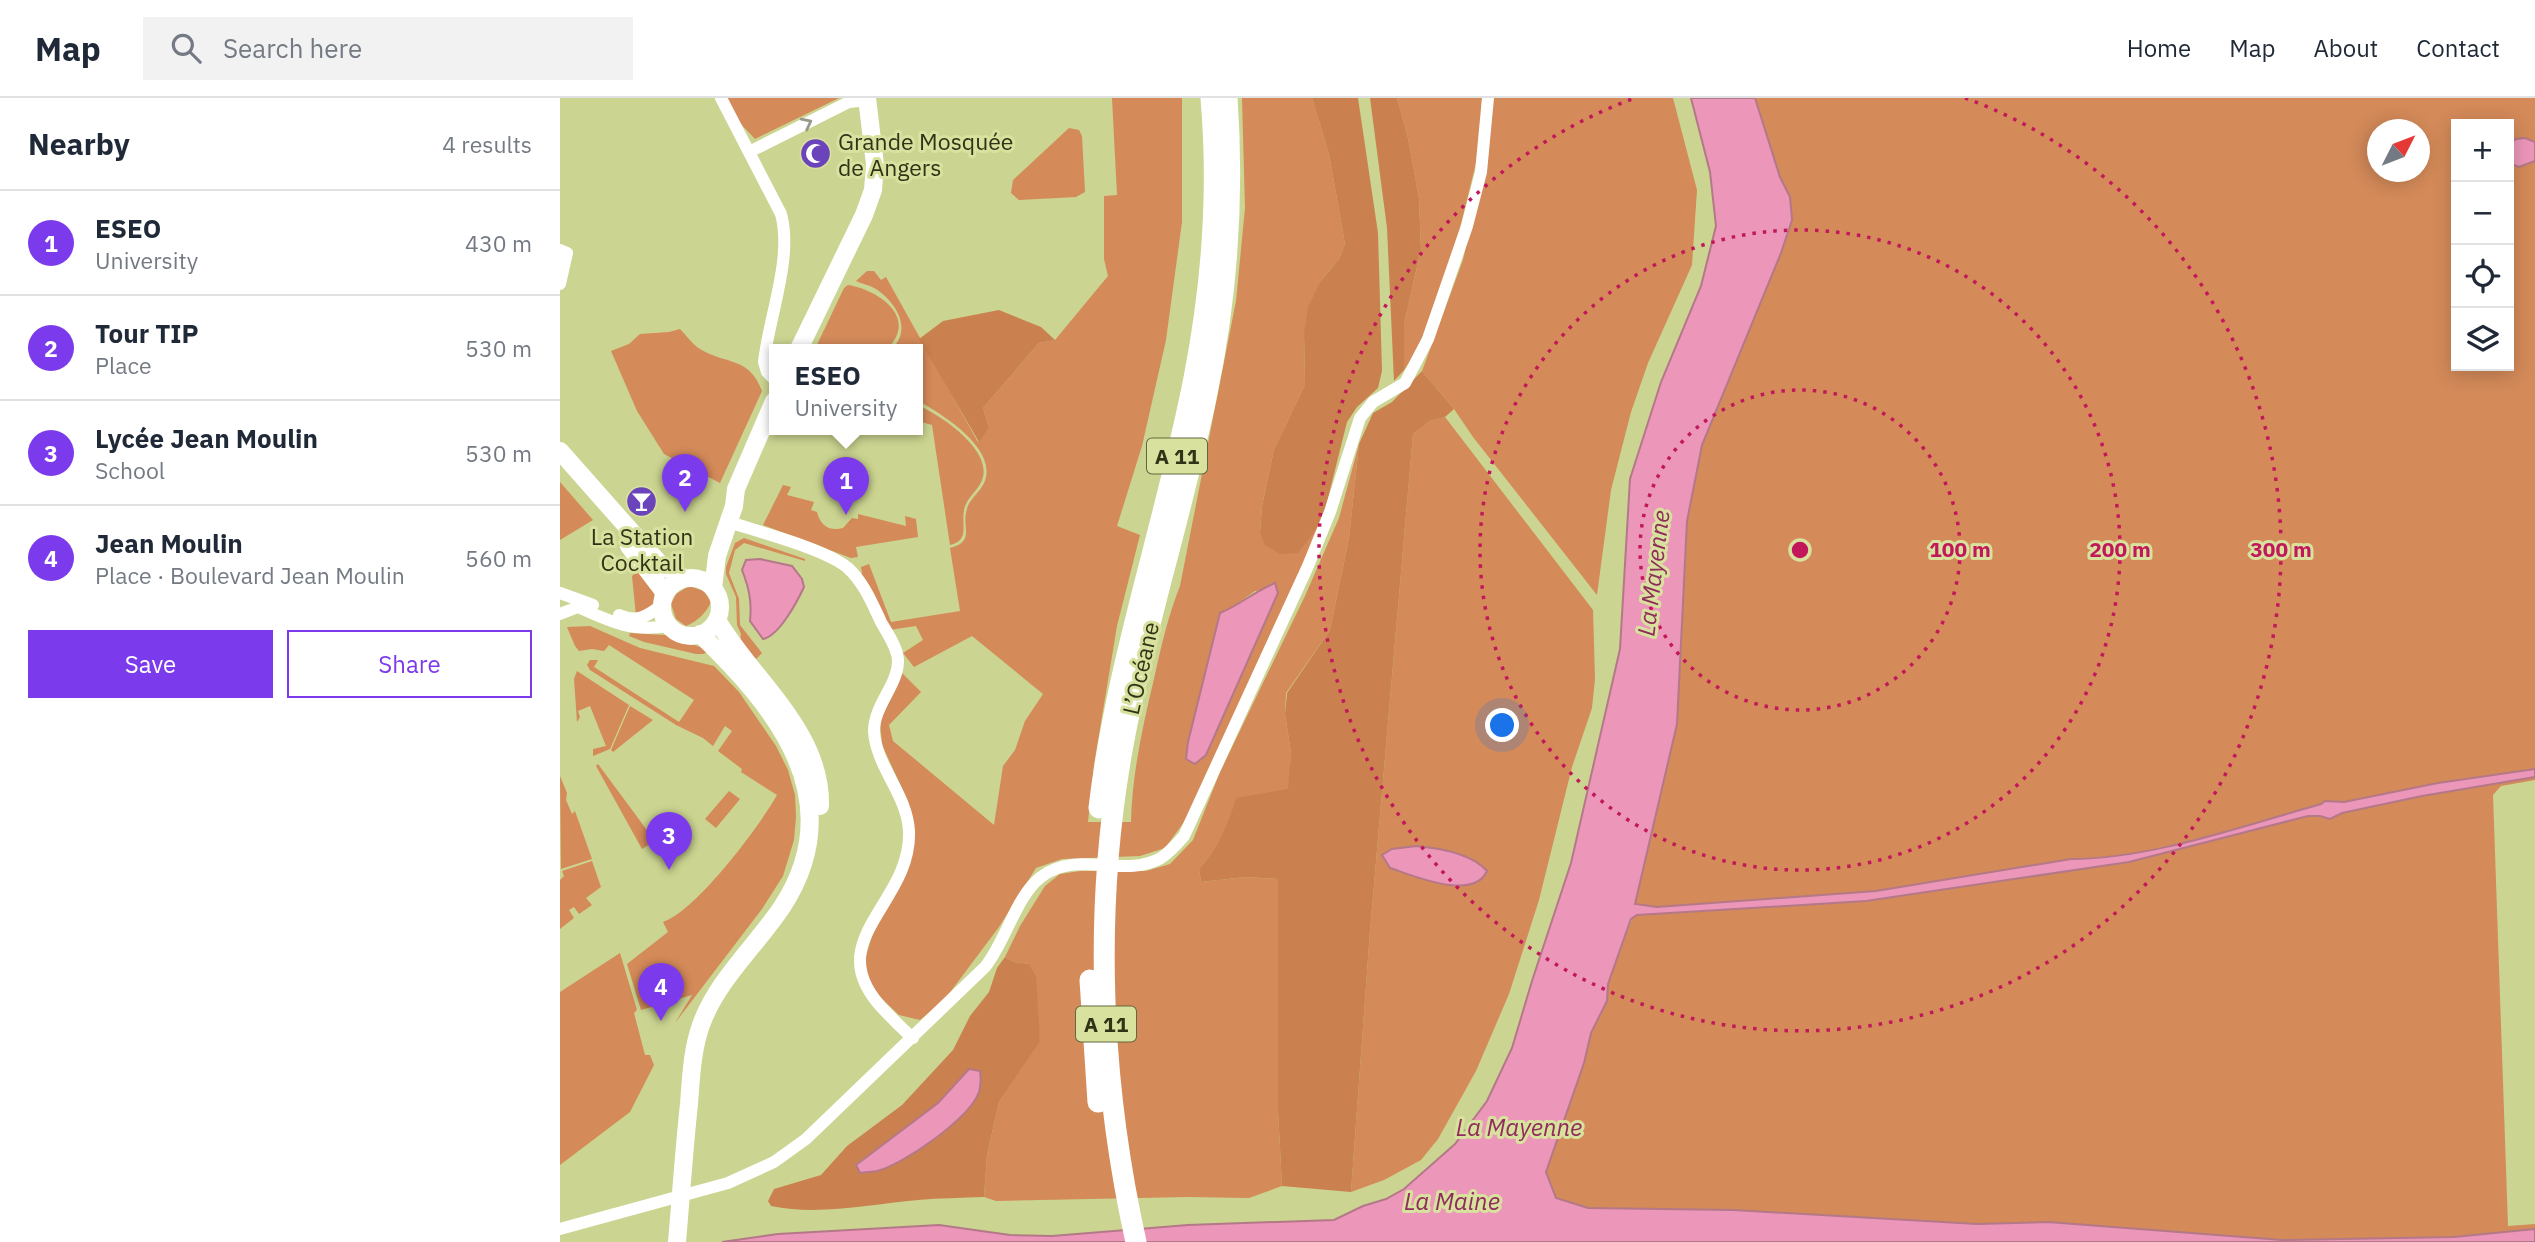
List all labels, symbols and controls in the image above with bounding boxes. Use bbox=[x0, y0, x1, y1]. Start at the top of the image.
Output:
search box bbox=[143, 17, 633, 80]
text: Map bbox=[35, 27, 101, 70]
icon: search bbox=[167, 29, 205, 67]
text: Search here bbox=[223, 31, 362, 65]
text: Home bbox=[2127, 32, 2191, 64]
text: Map bbox=[2229, 32, 2275, 64]
text: About bbox=[2313, 32, 2378, 64]
text: Contact bbox=[2416, 32, 2500, 64]
one-way arrow bbox=[800, 118, 812, 132]
north arrow bbox=[2367, 119, 2430, 182]
map controls bbox=[2451, 119, 2514, 371]
button: + bbox=[2451, 119, 2514, 182]
text: Nearby bbox=[28, 124, 130, 163]
place label: Grande Mosquée de Angers bbox=[838, 126, 1014, 182]
text: 4 results bbox=[442, 129, 532, 159]
mosque icon: Grande Mosquée de Angers bbox=[798, 137, 832, 171]
button: − bbox=[2451, 182, 2514, 245]
text: ESEO bbox=[95, 211, 161, 245]
text: 1 bbox=[44, 228, 58, 258]
text: 430 m bbox=[465, 228, 532, 258]
text: University bbox=[95, 245, 198, 275]
button: locate bbox=[2451, 245, 2514, 308]
button: layers bbox=[2451, 308, 2514, 371]
text: Tour TIP bbox=[95, 316, 199, 350]
text: 2 bbox=[44, 333, 58, 363]
text: 530 m bbox=[465, 333, 532, 363]
popup bbox=[769, 344, 923, 435]
text: Place bbox=[95, 350, 152, 380]
text: ESEO bbox=[794, 358, 861, 392]
text: University bbox=[794, 392, 898, 422]
text: Lycée Jean Moulin bbox=[95, 421, 318, 455]
text: 3 bbox=[44, 438, 58, 468]
text: 530 m bbox=[465, 438, 532, 468]
road number: A 11 bbox=[1147, 438, 1207, 474]
pin: 2 bbox=[662, 454, 708, 512]
text: School bbox=[95, 455, 165, 485]
pin: 1 bbox=[823, 457, 869, 515]
bar icon: La Station Cocktail bbox=[625, 485, 659, 519]
water label: La Mayenne bbox=[1629, 508, 1677, 638]
place label: La Station Cocktail bbox=[591, 521, 693, 577]
text: Jean Moulin bbox=[95, 526, 243, 560]
text: 100 m bbox=[1929, 535, 1991, 563]
text: 200 m bbox=[2089, 535, 2151, 563]
text: 300 m bbox=[2250, 535, 2312, 563]
centre of rings bbox=[1788, 538, 1812, 562]
text: 4 bbox=[44, 543, 58, 573]
text: 560 m bbox=[465, 543, 532, 573]
text: Place · Boulevard Jean Moulin bbox=[95, 560, 405, 590]
street label: L’Océane bbox=[1115, 619, 1165, 717]
button: Save bbox=[28, 630, 273, 698]
button: Share bbox=[287, 630, 532, 698]
your location bbox=[1485, 708, 1519, 742]
pin: 3 bbox=[646, 812, 692, 870]
pin: 4 bbox=[638, 963, 684, 1021]
road number: A 11 bbox=[1076, 1006, 1136, 1042]
water label: La Mayenne bbox=[1456, 1111, 1582, 1143]
water label: La Maine bbox=[1404, 1185, 1500, 1217]

